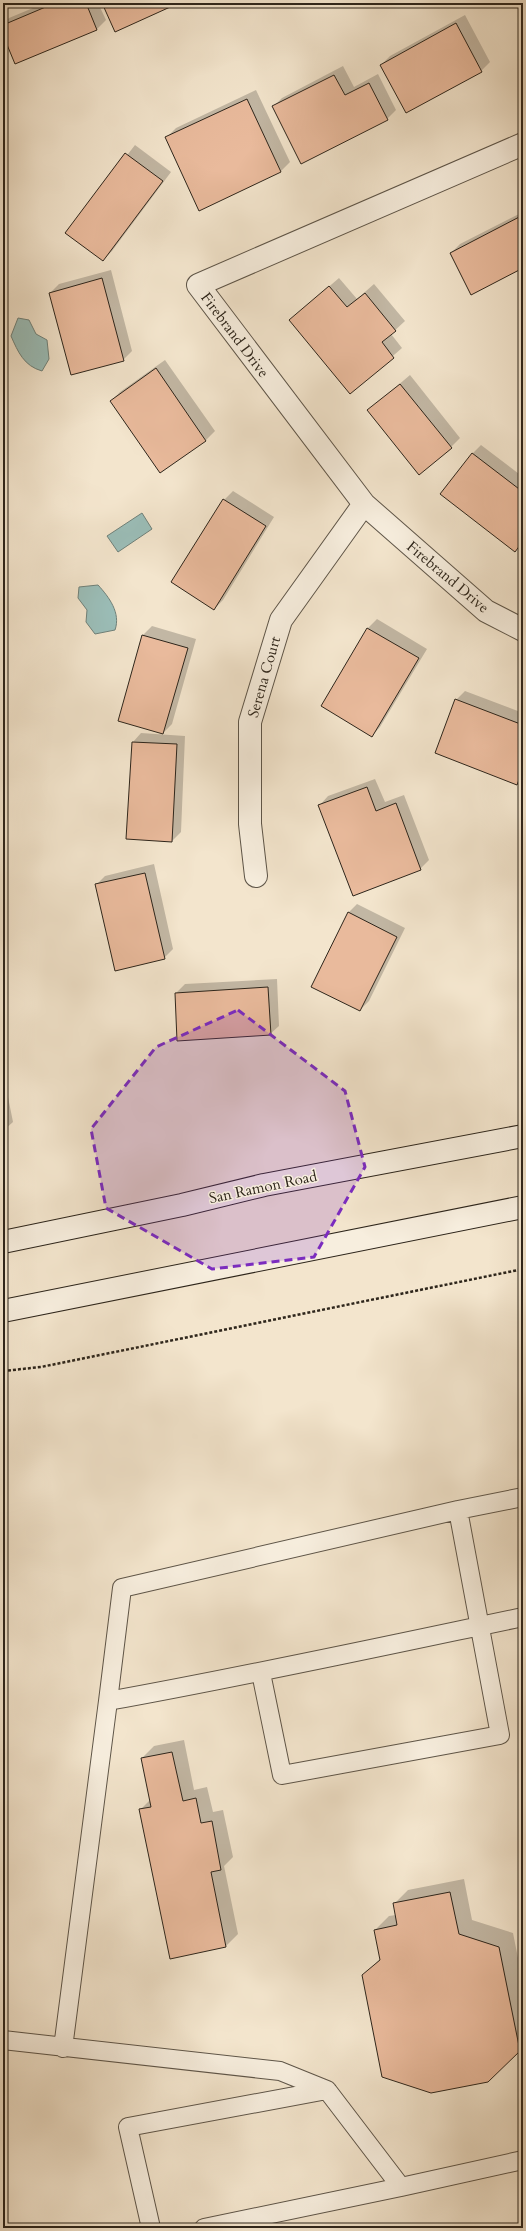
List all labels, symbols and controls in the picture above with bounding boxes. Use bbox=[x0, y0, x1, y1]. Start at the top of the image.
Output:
street label: Firebrand Drive bbox=[196, 288, 274, 382]
street label: Firebrand Drive bbox=[403, 537, 494, 618]
street label: Serena Court bbox=[243, 634, 285, 720]
street label: San Ramon Road bbox=[207, 1166, 319, 1208]

